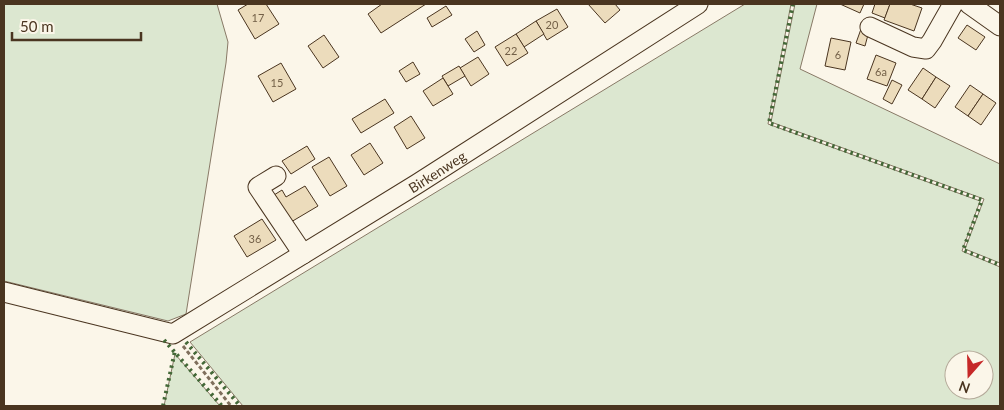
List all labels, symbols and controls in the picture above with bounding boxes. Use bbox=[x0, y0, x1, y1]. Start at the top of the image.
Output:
scale bar bbox=[12, 10, 141, 42]
house number: 17 bbox=[252, 11, 264, 24]
text: 50 m bbox=[20, 17, 54, 35]
house number: 20 bbox=[546, 18, 559, 31]
house number: 22 bbox=[505, 44, 517, 57]
house number: 6 bbox=[835, 48, 841, 61]
house number: 6a bbox=[875, 65, 887, 78]
house number: 15 bbox=[271, 76, 283, 89]
street label: Birkenweg bbox=[405, 147, 469, 196]
house number: 36 bbox=[249, 232, 261, 245]
north arrow bbox=[944, 350, 994, 400]
text: N bbox=[956, 378, 972, 398]

